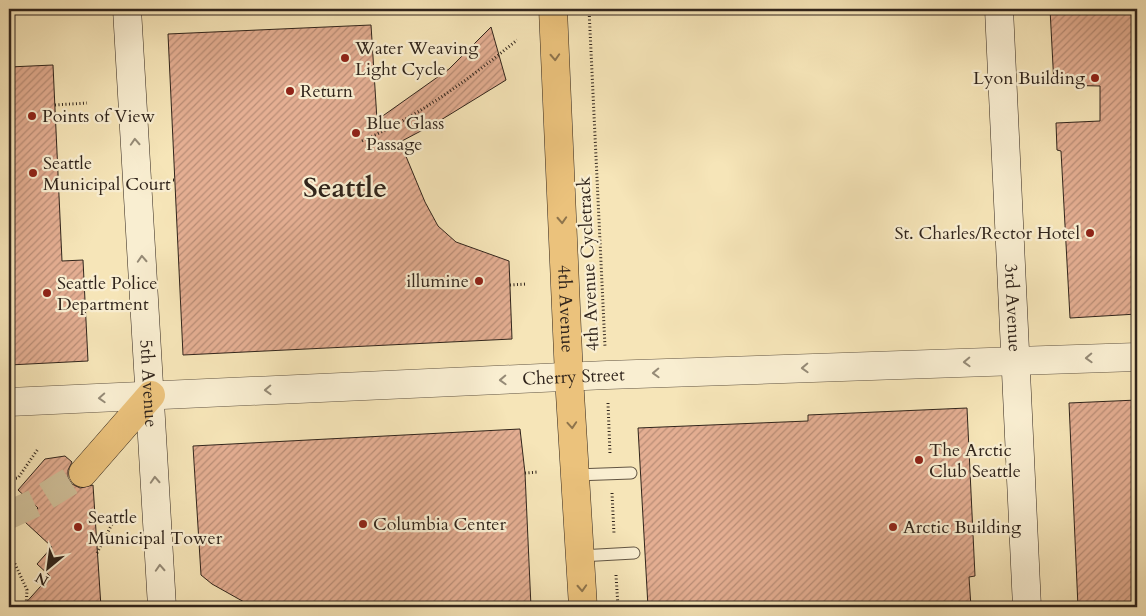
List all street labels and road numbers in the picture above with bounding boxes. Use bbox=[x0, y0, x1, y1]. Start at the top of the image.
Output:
street label: 4th Avenue Cycletrack bbox=[571, 176, 606, 352]
street label: 3rd Avenue bbox=[998, 263, 1027, 353]
street label: 4th Avenue bbox=[551, 264, 580, 353]
street label: 5th Avenue bbox=[133, 339, 163, 428]
street label: Cherry Street bbox=[522, 362, 625, 392]

